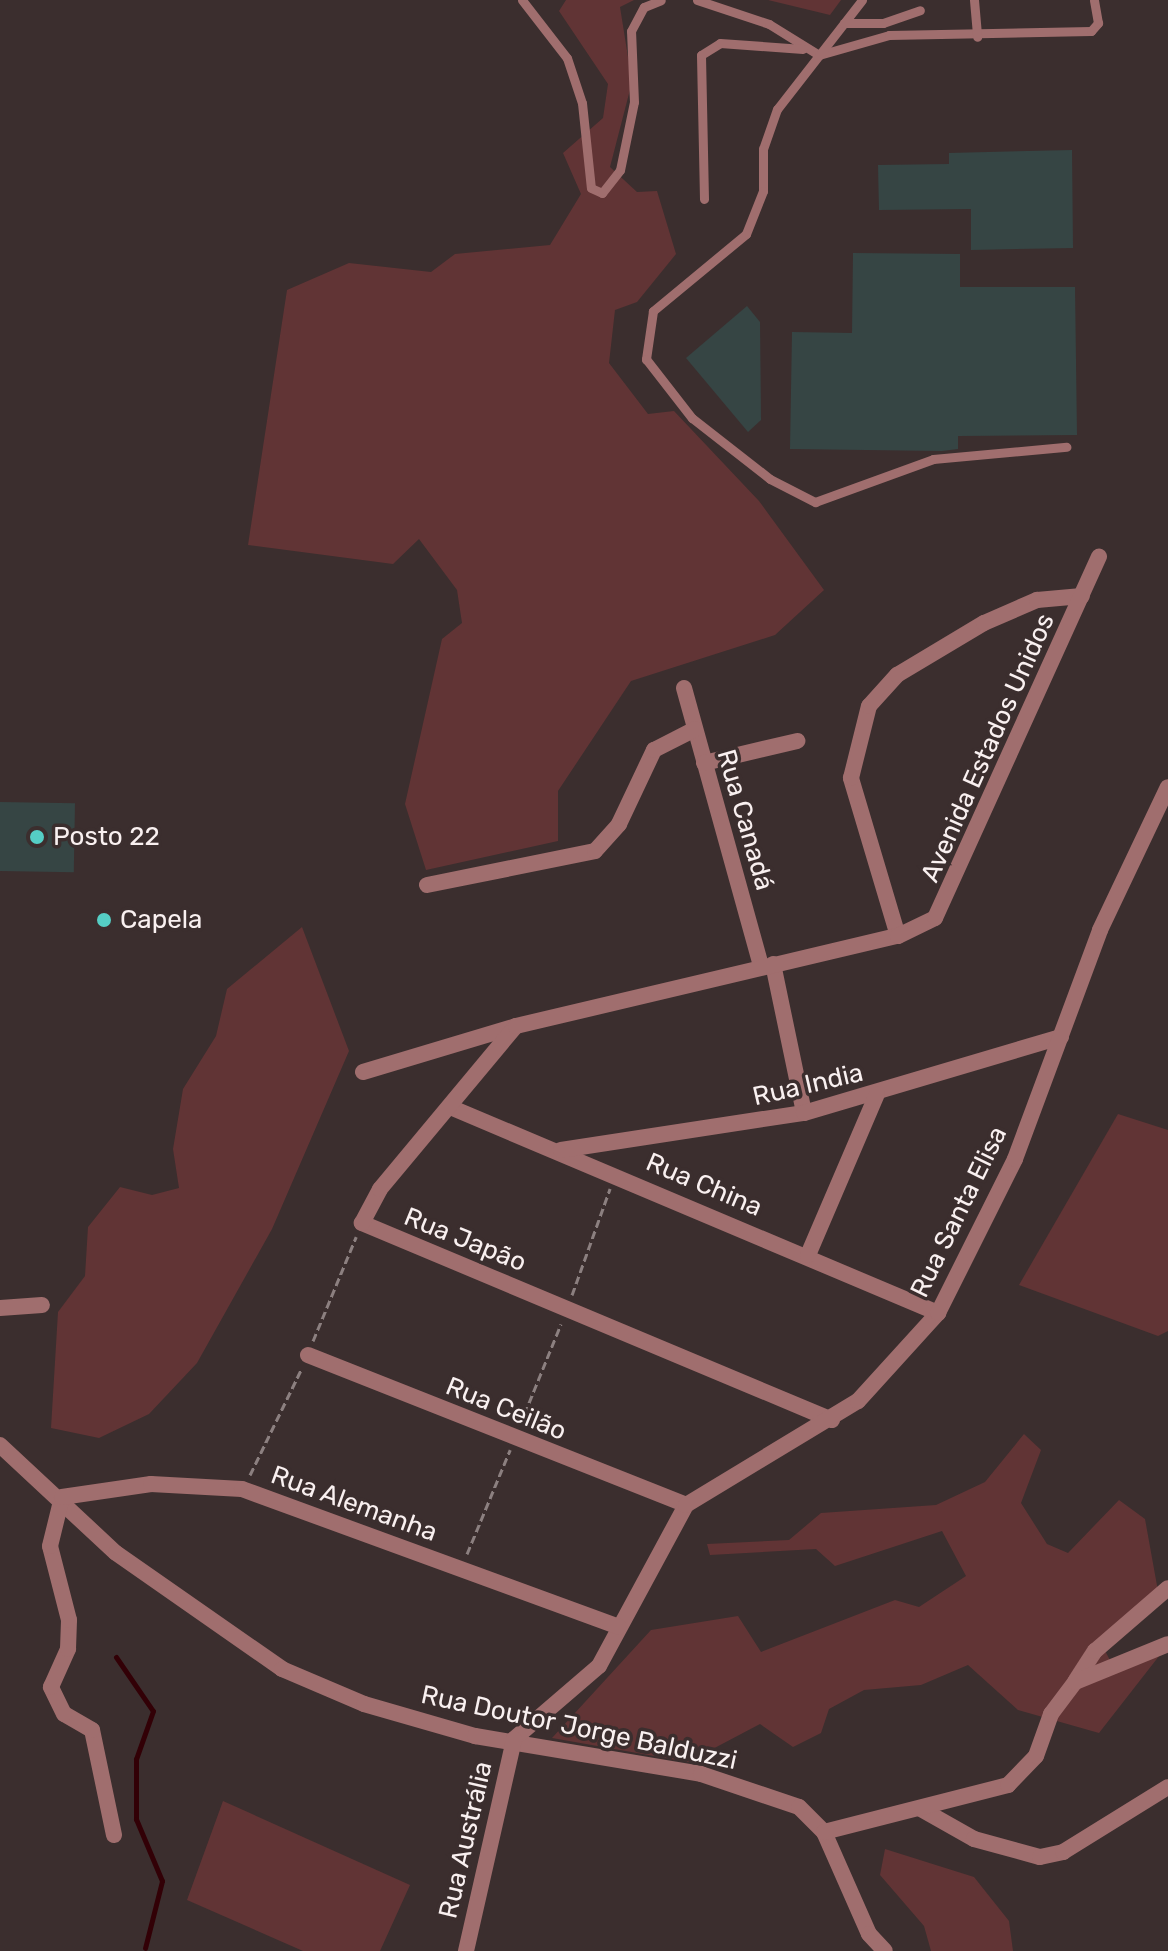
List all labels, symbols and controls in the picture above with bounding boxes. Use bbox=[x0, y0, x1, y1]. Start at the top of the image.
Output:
street label: Avenida Estados Unidos bbox=[915, 609, 1061, 887]
street label: Rua Canadá bbox=[710, 746, 780, 894]
place label: Posto 22 bbox=[53, 821, 160, 853]
marker: Posto 22 bbox=[28, 828, 46, 846]
place label: Capela bbox=[120, 904, 202, 936]
marker: Capela bbox=[95, 911, 113, 929]
street label: Rua India bbox=[750, 1057, 866, 1113]
street label: Rua Santa Elisa bbox=[904, 1121, 1014, 1303]
street label: Rua China bbox=[641, 1147, 767, 1223]
street label: Rua Japão bbox=[399, 1201, 531, 1279]
street label: Rua Ceilão bbox=[441, 1371, 571, 1447]
street label: Rua Alemanha bbox=[266, 1459, 442, 1549]
street label: Rua Doutor Jorge Balduzzi bbox=[418, 1679, 740, 1777]
street label: Rua Austrália bbox=[433, 1758, 499, 1922]

